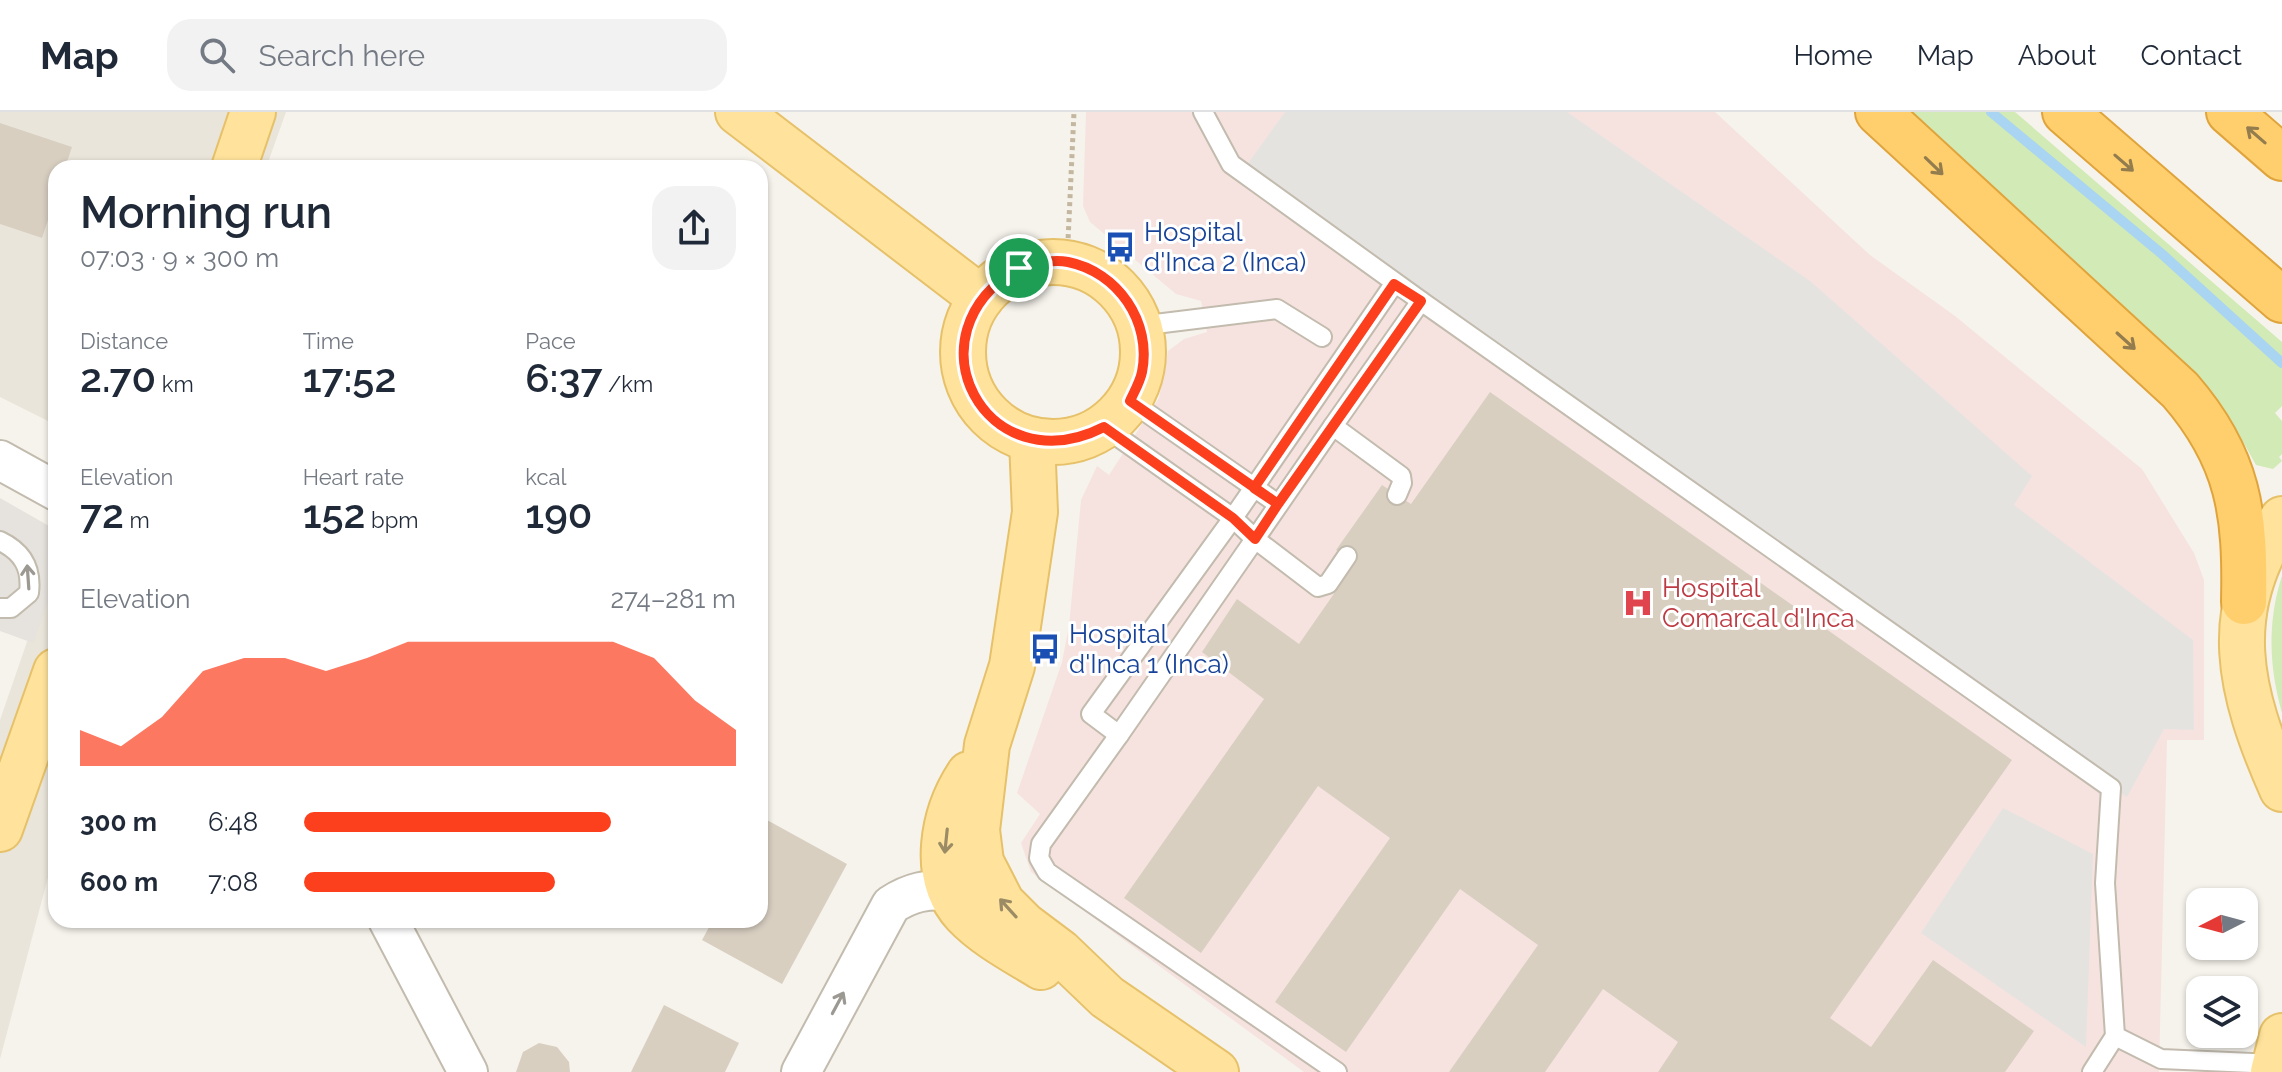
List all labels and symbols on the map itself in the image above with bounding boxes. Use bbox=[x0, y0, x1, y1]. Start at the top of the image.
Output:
one-way arrow bbox=[2246, 126, 2266, 144]
one-way arrow bbox=[2114, 154, 2134, 172]
one-way arrow bbox=[1924, 156, 1944, 175]
place label: Hospital d'Inca 2 (Inca) bbox=[1144, 217, 1306, 277]
bus stop icon: Hospital d'Inca 2 (Inca) bbox=[1103, 230, 1137, 264]
pin bbox=[985, 234, 1053, 302]
one-way arrow bbox=[2116, 332, 2136, 351]
one-way arrow bbox=[20, 565, 35, 591]
place label: Hospital Comarcal d'Inca bbox=[1662, 573, 1855, 633]
hospital icon: Hospital Comarcal d'Inca bbox=[1621, 586, 1655, 620]
place label: Hospital d'Inca 1 (Inca) bbox=[1069, 619, 1229, 679]
bus stop icon: Hospital d'Inca 1 (Inca) bbox=[1028, 632, 1062, 666]
one-way arrow bbox=[938, 827, 953, 854]
north arrow bbox=[2186, 888, 2258, 960]
one-way arrow bbox=[998, 898, 1017, 918]
one-way arrow bbox=[830, 992, 846, 1016]

